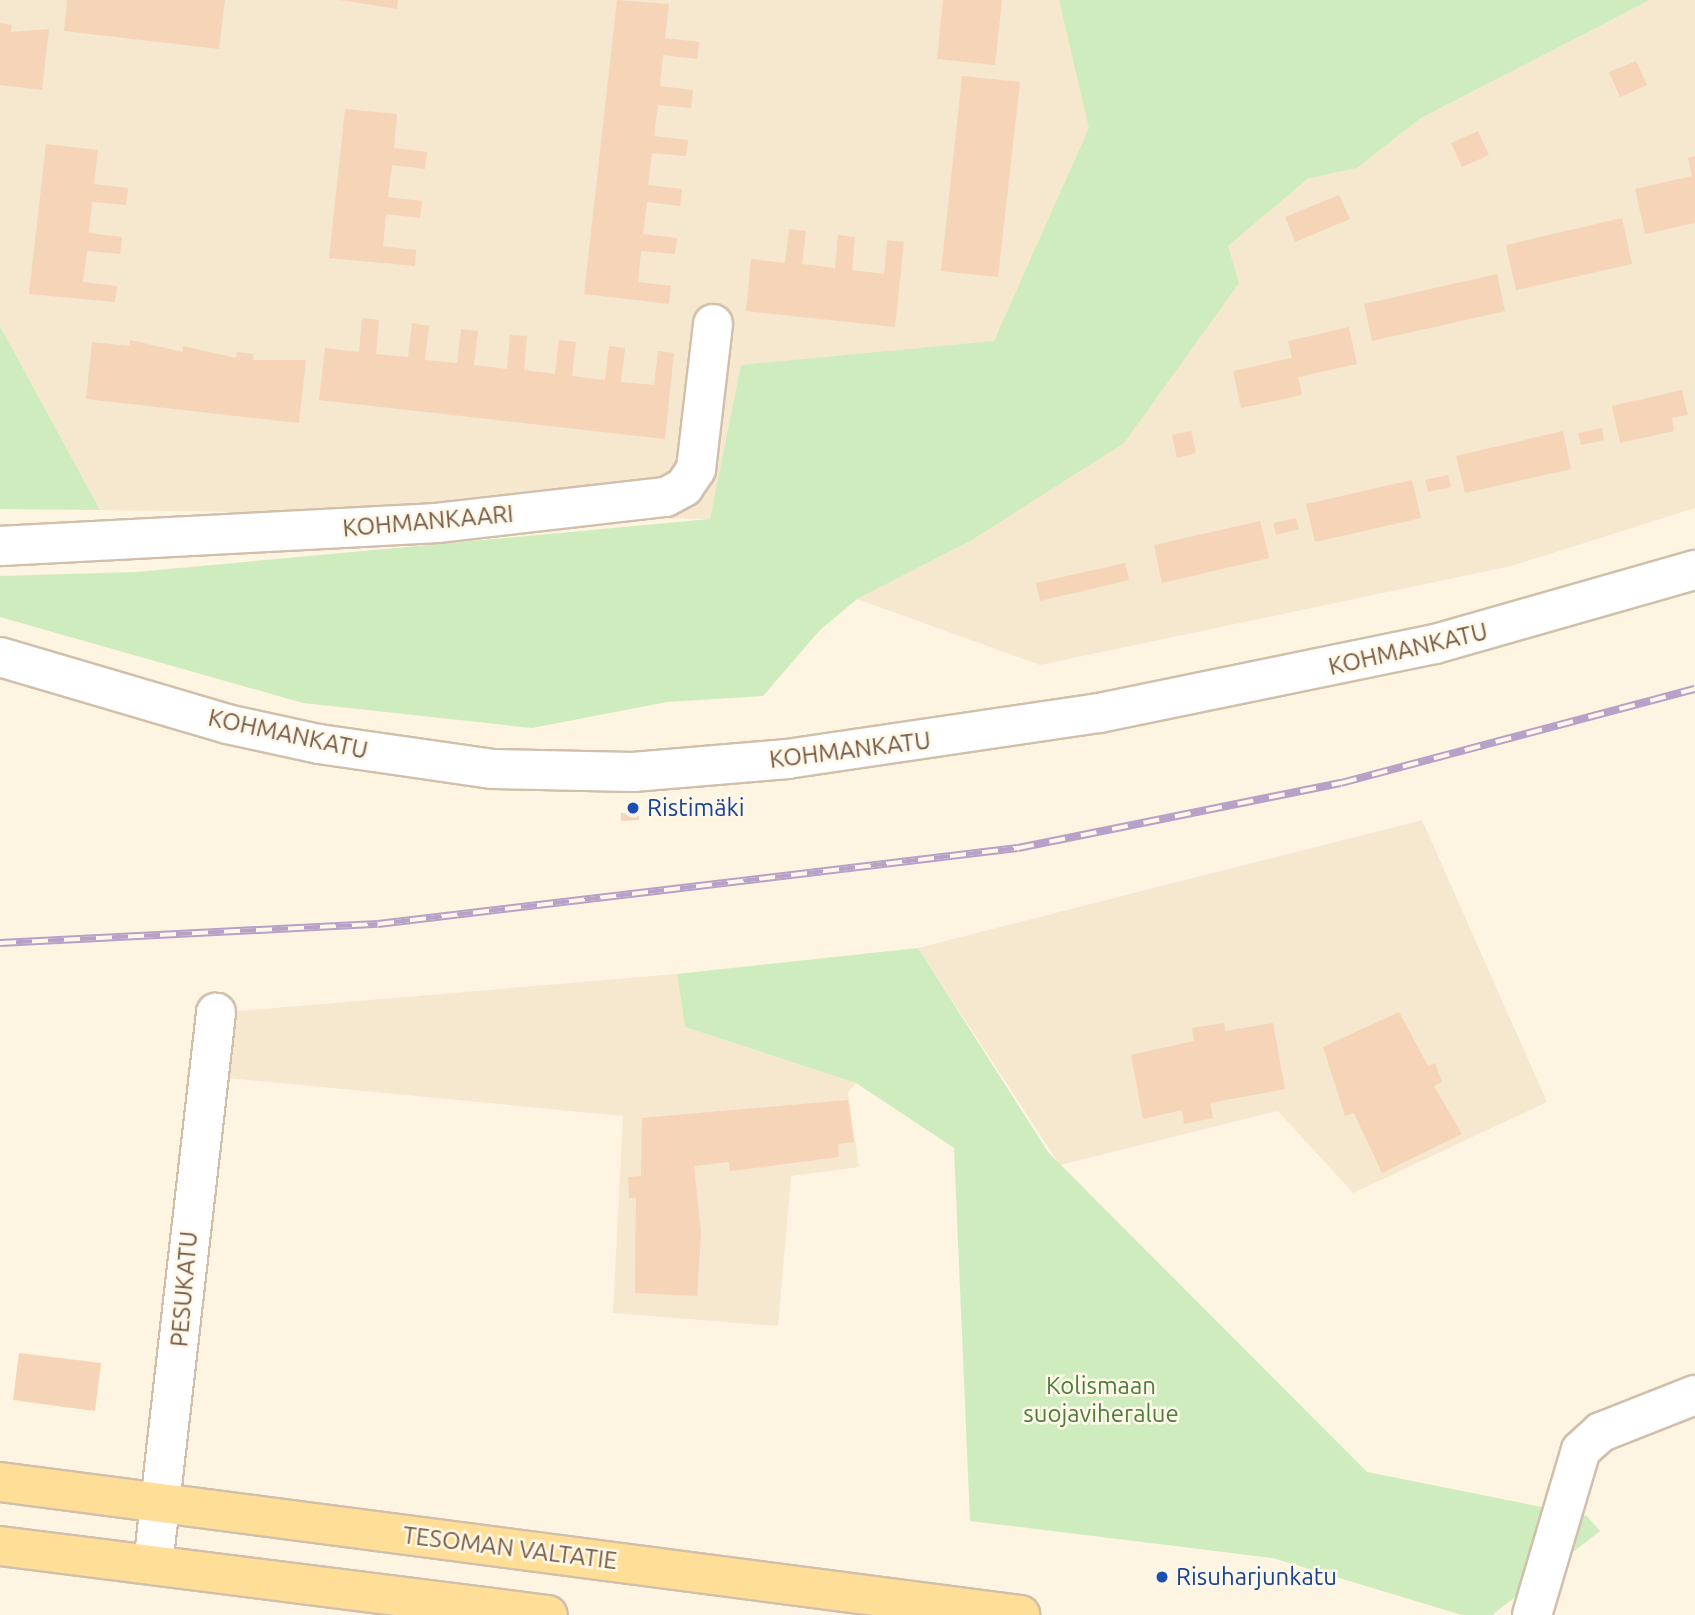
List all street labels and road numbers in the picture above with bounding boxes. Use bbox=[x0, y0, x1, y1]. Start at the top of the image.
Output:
street label: KOHMANKAARI bbox=[341, 499, 515, 543]
street label: KOHMANKATU bbox=[1326, 617, 1490, 681]
street label: KOHMANKATU bbox=[206, 703, 370, 765]
street label: KOHMANKATU bbox=[768, 726, 932, 774]
street label: PESUKATU bbox=[165, 1230, 203, 1348]
street label: TESOMAN VALTATIE bbox=[401, 1521, 619, 1575]

